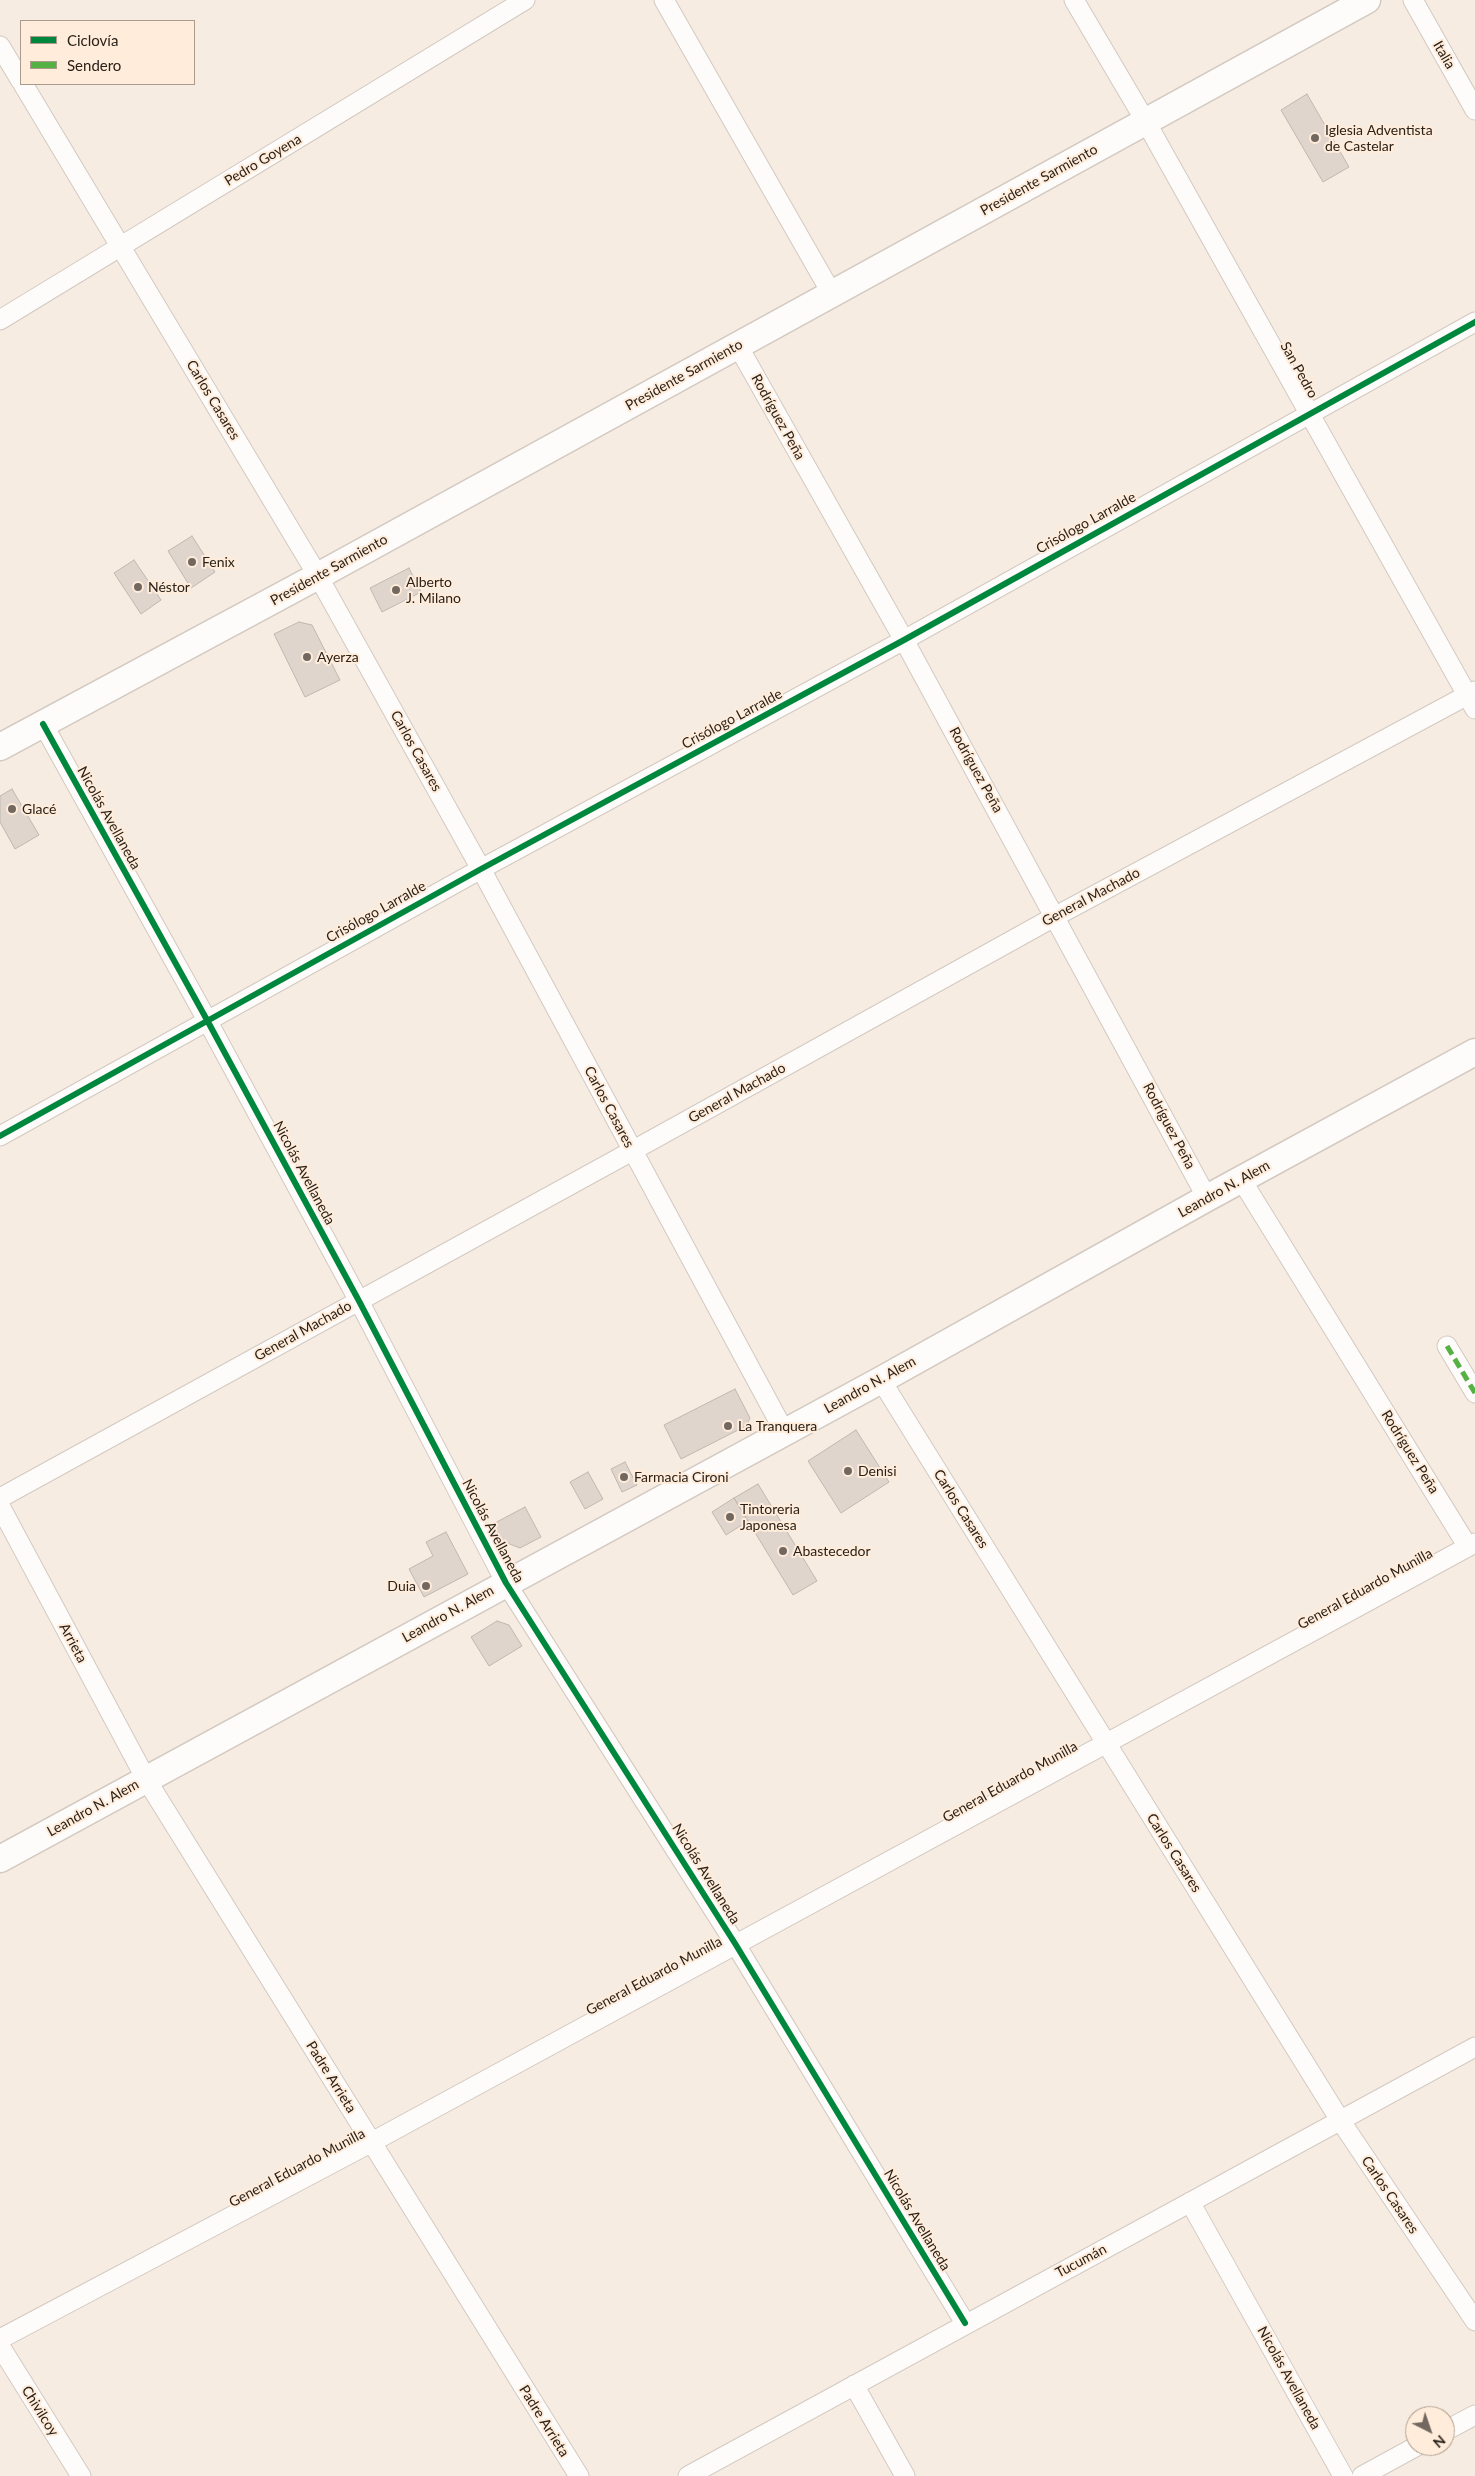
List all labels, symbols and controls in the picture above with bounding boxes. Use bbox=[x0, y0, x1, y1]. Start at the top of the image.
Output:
legend bbox=[20, 20, 195, 85]
text: Ciclovía bbox=[67, 31, 118, 49]
street label: Italia bbox=[1429, 38, 1459, 72]
text: Sendero bbox=[67, 56, 121, 74]
place label: Iglesia Adventista de Castelar bbox=[1325, 122, 1433, 154]
street label: Pedro Goyena bbox=[222, 130, 304, 190]
marker: Iglesia Adventista de Castelar bbox=[1309, 132, 1321, 144]
street label: Presidente Sarmiento bbox=[978, 141, 1100, 219]
street label: Presidente Sarmiento bbox=[623, 336, 745, 414]
street label: San Pedro bbox=[1277, 339, 1321, 401]
street label: Carlos Casares bbox=[183, 357, 243, 443]
street label: Rodríguez Peña bbox=[748, 371, 808, 463]
street label: Crisólogo Larralde bbox=[1033, 489, 1139, 557]
street label: Presidente Sarmiento bbox=[268, 531, 390, 609]
place label: Fenix bbox=[202, 554, 235, 570]
marker: Fenix bbox=[186, 556, 198, 568]
place label: Alberto J. Milano bbox=[406, 574, 461, 606]
place label: Néstor bbox=[148, 579, 190, 595]
marker: Néstor bbox=[132, 581, 144, 593]
marker: Alberto J. Milano bbox=[390, 584, 402, 596]
place label: Ayerza bbox=[317, 649, 359, 665]
marker: Ayerza bbox=[301, 651, 313, 663]
street label: Crisólogo Larralde bbox=[679, 685, 785, 753]
street label: Carlos Casares bbox=[387, 708, 445, 794]
street label: Rodríguez Peña bbox=[946, 724, 1006, 816]
street label: Nicolás Avellaneda bbox=[74, 764, 144, 872]
place label: Glacé bbox=[22, 801, 56, 817]
marker: Glacé bbox=[6, 803, 18, 815]
street label: General Machado bbox=[1039, 864, 1143, 930]
street label: Crisólogo Larralde bbox=[323, 878, 429, 946]
street label: General Machado bbox=[685, 1059, 789, 1127]
street label: Carlos Casares bbox=[580, 1063, 638, 1151]
street label: Rodríguez Peña bbox=[1139, 1080, 1199, 1172]
street label: Nicolás Avellaneda bbox=[270, 1118, 338, 1228]
street label: Leandro N. Alem bbox=[1175, 1157, 1273, 1221]
street label: General Machado bbox=[251, 1297, 355, 1365]
street label: Leandro N. Alem bbox=[821, 1353, 919, 1417]
street label: Rodríguez Peña bbox=[1378, 1407, 1442, 1497]
place label: La Tranquera bbox=[738, 1418, 817, 1434]
marker: La Tranquera bbox=[722, 1420, 734, 1432]
place label: Denisi bbox=[858, 1463, 897, 1479]
marker: Denisi bbox=[842, 1465, 854, 1477]
street label: Carlos Casares bbox=[930, 1466, 992, 1552]
place label: Farmacia Cironi bbox=[634, 1469, 729, 1485]
marker: Farmacia Cironi bbox=[618, 1471, 630, 1483]
street label: Nicolás Avellaneda bbox=[459, 1476, 527, 1586]
place label: Tintoreria Japonesa bbox=[740, 1501, 800, 1534]
marker: Tintoreria Japonesa bbox=[724, 1511, 736, 1523]
place label: Abastecedor bbox=[793, 1543, 871, 1559]
marker: Abastecedor bbox=[777, 1545, 789, 1557]
street label: General Eduardo Munilla bbox=[1295, 1545, 1435, 1633]
place label: Duia bbox=[387, 1578, 416, 1594]
marker: Duia bbox=[420, 1580, 432, 1592]
street label: Leandro N. Alem bbox=[399, 1582, 497, 1646]
street label: Arrieta bbox=[56, 1620, 90, 1666]
street label: General Eduardo Munilla bbox=[940, 1738, 1080, 1826]
street label: Leandro N. Alem bbox=[44, 1776, 142, 1840]
street label: Carlos Casares bbox=[1143, 1810, 1205, 1896]
street label: Nicolás Avellaneda bbox=[668, 1821, 744, 1927]
street label: General Eduardo Munilla bbox=[583, 1933, 725, 2019]
street label: Padre Arrieta bbox=[302, 2038, 360, 2116]
street label: General Eduardo Munilla bbox=[226, 2125, 368, 2211]
street label: Carlos Casares bbox=[1358, 2153, 1422, 2237]
street label: Nicolás Avellaneda bbox=[880, 2166, 954, 2274]
street label: Tucumán bbox=[1053, 2241, 1109, 2281]
street label: Nicolás Avellaneda bbox=[1254, 2324, 1324, 2432]
street label: Padre Arrieta bbox=[515, 2382, 573, 2460]
street label: Chivilcoy bbox=[18, 2383, 62, 2439]
north arrow bbox=[1405, 2406, 1455, 2456]
text: N bbox=[1430, 2432, 1449, 2452]

